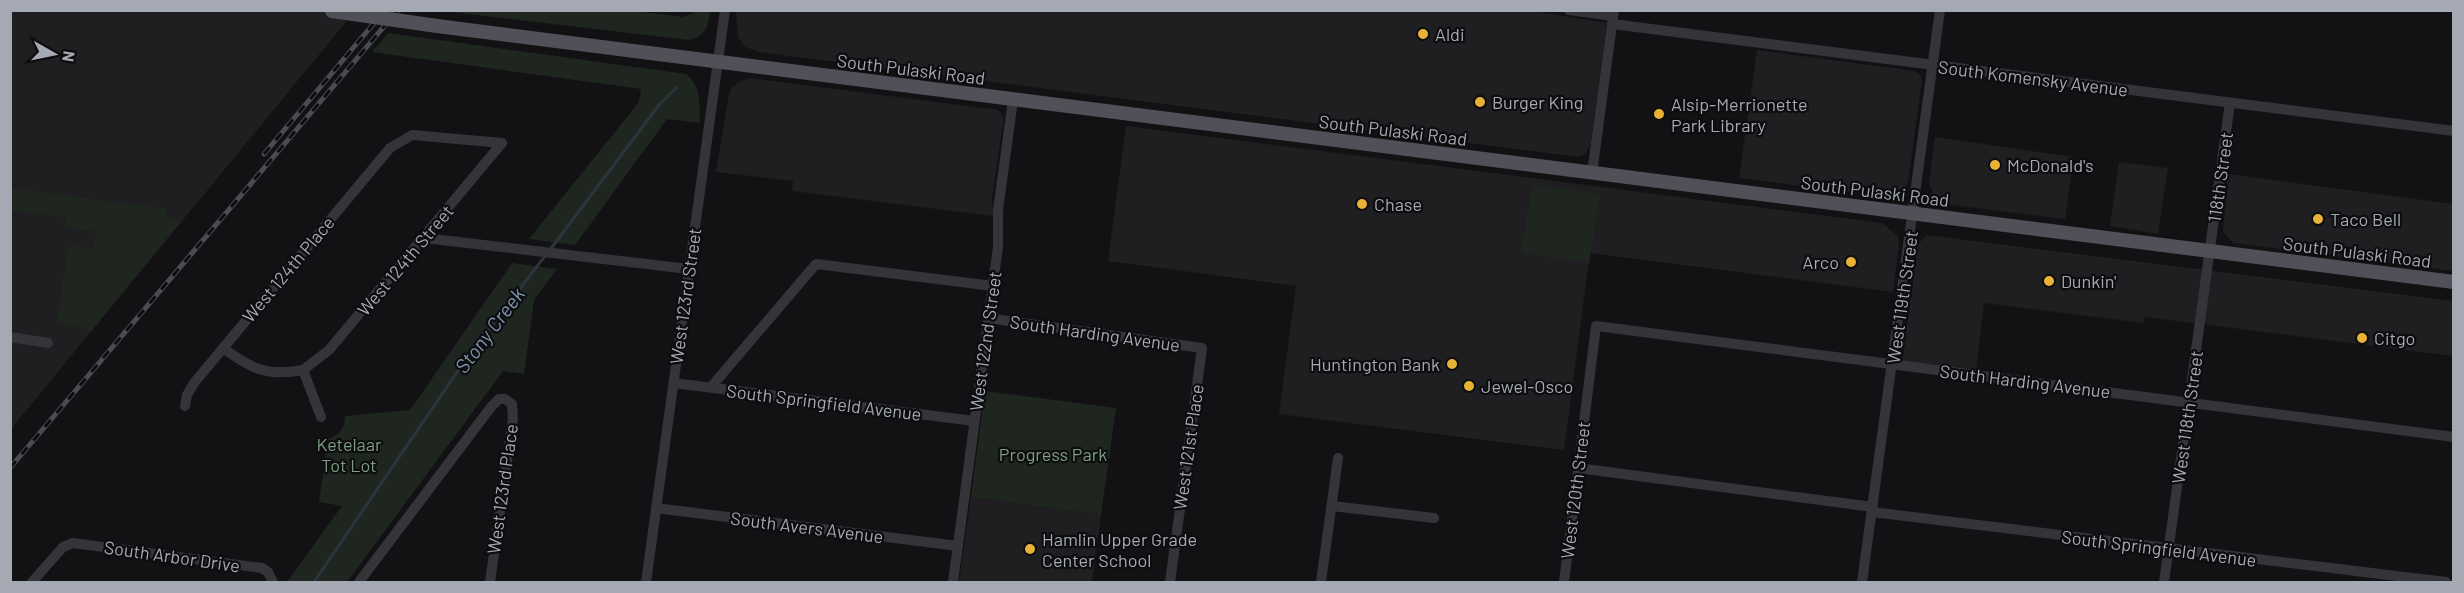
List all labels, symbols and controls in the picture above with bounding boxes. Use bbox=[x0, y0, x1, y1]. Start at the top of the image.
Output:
place label: Aldi bbox=[1435, 23, 1464, 45]
north arrow bbox=[24, 24, 84, 84]
marker: Aldi bbox=[1416, 27, 1430, 41]
street label: South Pulaski Road bbox=[836, 49, 986, 89]
text: N bbox=[59, 50, 80, 63]
street label: South Komensky Avenue bbox=[1937, 55, 2129, 101]
place label: Burger King bbox=[1492, 91, 1583, 113]
place label: Alsip-Merrionette Park Library bbox=[1671, 93, 1808, 136]
marker: Burger King bbox=[1473, 95, 1487, 109]
marker: Alsip-Merrionette Park Library bbox=[1652, 107, 1666, 121]
street label: South Pulaski Road bbox=[1318, 110, 1468, 150]
street label: 118th Street bbox=[2203, 130, 2237, 224]
place label: McDonald's bbox=[2007, 154, 2094, 176]
marker: McDonald's bbox=[1988, 158, 2002, 172]
street label: South Pulaski Road bbox=[1800, 171, 1950, 211]
place label: Chase bbox=[1374, 193, 1422, 215]
marker: Chase bbox=[1355, 197, 1369, 211]
street label: West 124th Street bbox=[352, 200, 458, 320]
place label: Taco Bell bbox=[2330, 208, 2401, 230]
street label: West 124th Place bbox=[237, 211, 339, 327]
marker: Taco Bell bbox=[2311, 212, 2325, 226]
street label: West 123rd Street bbox=[665, 226, 705, 366]
street label: West 119th Street bbox=[1882, 229, 1922, 365]
street label: South Pulaski Road bbox=[2282, 232, 2432, 272]
place label: Arco bbox=[1802, 251, 1839, 273]
marker: Arco bbox=[1844, 255, 1858, 269]
street label: West 122nd Street bbox=[964, 270, 1006, 412]
place label: Dunkin' bbox=[2061, 270, 2116, 292]
marker: Dunkin' bbox=[2042, 274, 2056, 288]
water label: Stony Creek bbox=[449, 282, 529, 378]
street label: South Harding Avenue bbox=[1008, 310, 1182, 356]
place label: Citgo bbox=[2374, 327, 2415, 349]
marker: Citgo bbox=[2355, 331, 2369, 345]
street label: West 118th Street bbox=[2167, 349, 2207, 485]
place label: Huntington Bank bbox=[1310, 353, 1440, 375]
marker: Huntington Bank bbox=[1445, 357, 1459, 371]
street label: South Harding Avenue bbox=[1938, 360, 2112, 402]
place label: Jewel-Osco bbox=[1481, 375, 1573, 397]
street label: South Springfield Avenue bbox=[725, 379, 923, 425]
marker: Jewel-Osco bbox=[1462, 379, 1476, 393]
street label: West 121st Place bbox=[1168, 383, 1208, 511]
street label: West 120th Street bbox=[1556, 420, 1594, 560]
street label: West 123rd Place bbox=[482, 423, 522, 555]
park label: Ketelaar Tot Lot bbox=[316, 433, 382, 476]
park label: Progress Park bbox=[999, 443, 1107, 465]
street label: South Avers Avenue bbox=[729, 507, 885, 547]
street label: South Springfield Avenue bbox=[2060, 525, 2258, 571]
place label: Hamlin Upper Grade Center School bbox=[1042, 528, 1197, 571]
street label: South Arbor Drive bbox=[103, 536, 241, 576]
marker: Hamlin Upper Grade Center School bbox=[1023, 542, 1037, 556]

